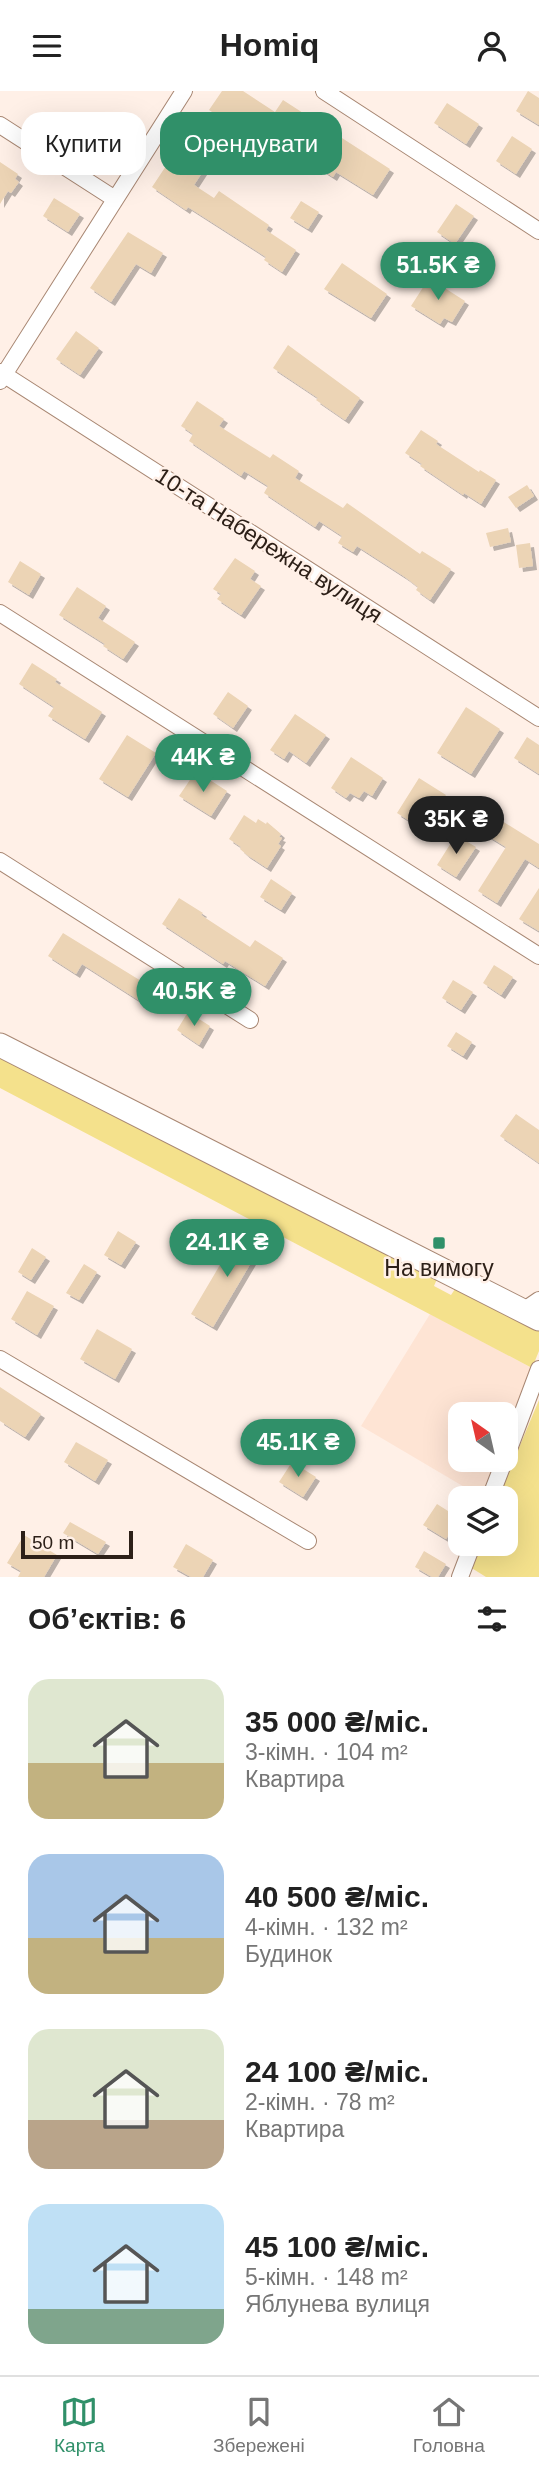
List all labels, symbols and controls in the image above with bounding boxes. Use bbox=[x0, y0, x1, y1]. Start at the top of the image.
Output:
icon: menu bbox=[28, 27, 66, 65]
text: Homiq bbox=[220, 27, 319, 63]
icon: person bbox=[473, 27, 511, 65]
chip: Купити bbox=[21, 112, 146, 175]
chip: Орендувати bbox=[160, 112, 342, 175]
pin: 51.5K ₴ bbox=[373, 243, 503, 302]
text: 51.5K ₴ bbox=[396, 252, 480, 278]
street label: 10-та Набережна вулиця bbox=[151, 462, 387, 628]
pin: 44K ₴ bbox=[154, 735, 252, 794]
text: 44K ₴ bbox=[171, 744, 235, 770]
pin: 35K ₴ bbox=[407, 797, 505, 856]
text: 35K ₴ bbox=[424, 806, 488, 832]
pin: 40.5K ₴ bbox=[129, 969, 259, 1028]
text: 40.5K ₴ bbox=[152, 978, 236, 1004]
pin: 24.1K ₴ bbox=[162, 1219, 292, 1279]
text: 24.1K ₴ bbox=[185, 1229, 269, 1255]
marker: На вимогу bbox=[431, 1235, 447, 1251]
place label: На вимогу bbox=[384, 1255, 494, 1281]
north arrow bbox=[448, 1402, 518, 1472]
map controls bbox=[448, 1402, 518, 1556]
pin: 45.1K ₴ bbox=[233, 1419, 363, 1479]
text: 45.1K ₴ bbox=[256, 1429, 340, 1455]
button: layers bbox=[448, 1486, 518, 1556]
scale bar bbox=[21, 1528, 133, 1560]
text: 50 m bbox=[32, 1532, 74, 1553]
icon: filters bbox=[473, 1600, 511, 1638]
text: Об’єктів: 6 bbox=[28, 1602, 186, 1635]
text: 35 000 ₴/міс. bbox=[245, 1705, 429, 1738]
icon: home bbox=[84, 1707, 168, 1791]
text: 3-кімн. · 104 m² bbox=[245, 1739, 408, 1765]
text: Квартира bbox=[245, 1766, 344, 1792]
text: 40 500 ₴/міс. bbox=[245, 1880, 429, 1913]
icon: home bbox=[84, 1882, 168, 1966]
text: 4-кімн. · 132 m² bbox=[245, 1914, 408, 1940]
text: Будинок bbox=[245, 1941, 332, 1967]
text: 24 100 ₴/міс. bbox=[245, 2055, 429, 2088]
icon: home bbox=[84, 2057, 168, 2141]
text: 2-кімн. · 78 m² bbox=[245, 2089, 395, 2115]
text: Квартира bbox=[245, 2116, 344, 2142]
text: 45 100 ₴/міс. bbox=[245, 2230, 429, 2263]
icon: home bbox=[84, 2232, 168, 2316]
text: 5-кімн. · 148 m² bbox=[245, 2264, 408, 2290]
text: Яблунева вулиця bbox=[245, 2291, 430, 2317]
tab: Карта bbox=[54, 2393, 105, 2457]
tab: Збережені bbox=[213, 2393, 305, 2457]
tab: Головна bbox=[413, 2393, 485, 2457]

